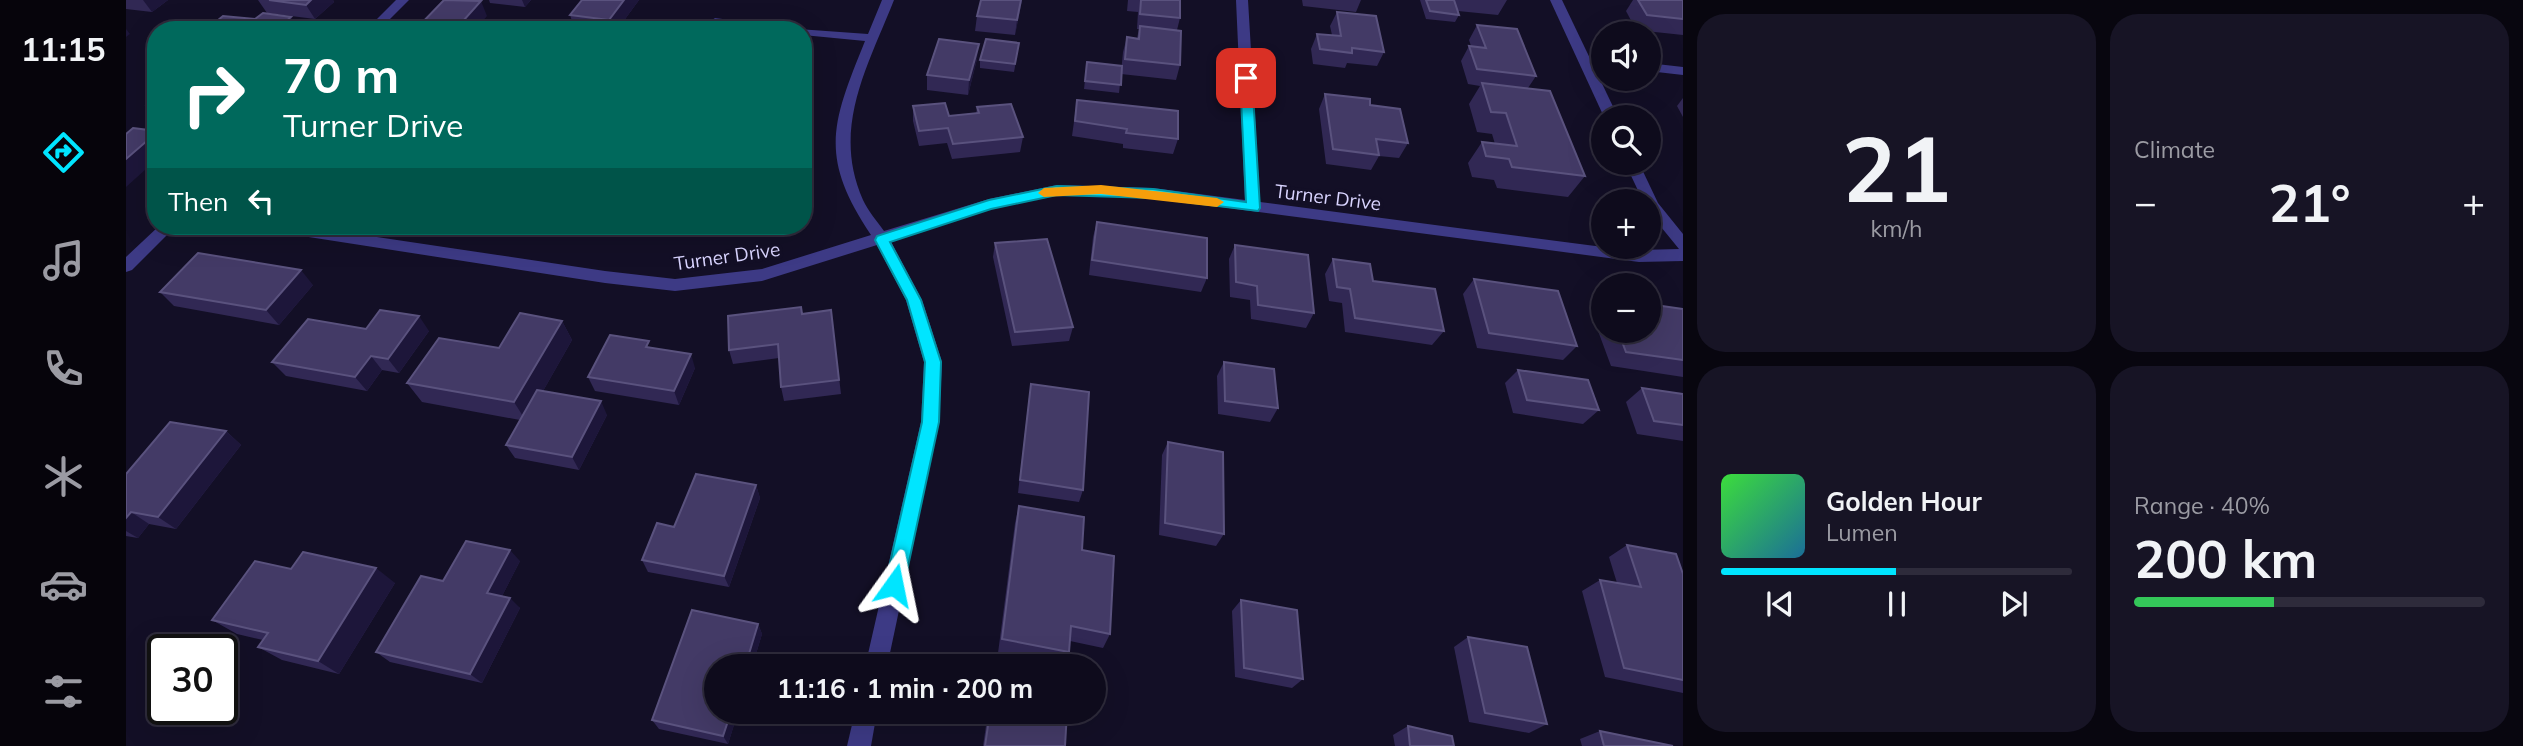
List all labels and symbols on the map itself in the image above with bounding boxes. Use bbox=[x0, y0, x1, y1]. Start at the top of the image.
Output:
pin bbox=[1216, 48, 1276, 108]
street label: Turner Drive bbox=[1273, 179, 1383, 215]
street label: Turner Drive bbox=[672, 237, 782, 275]
position arrow bbox=[857, 548, 931, 622]
speed limit sign: 30 bbox=[147, 634, 238, 725]

